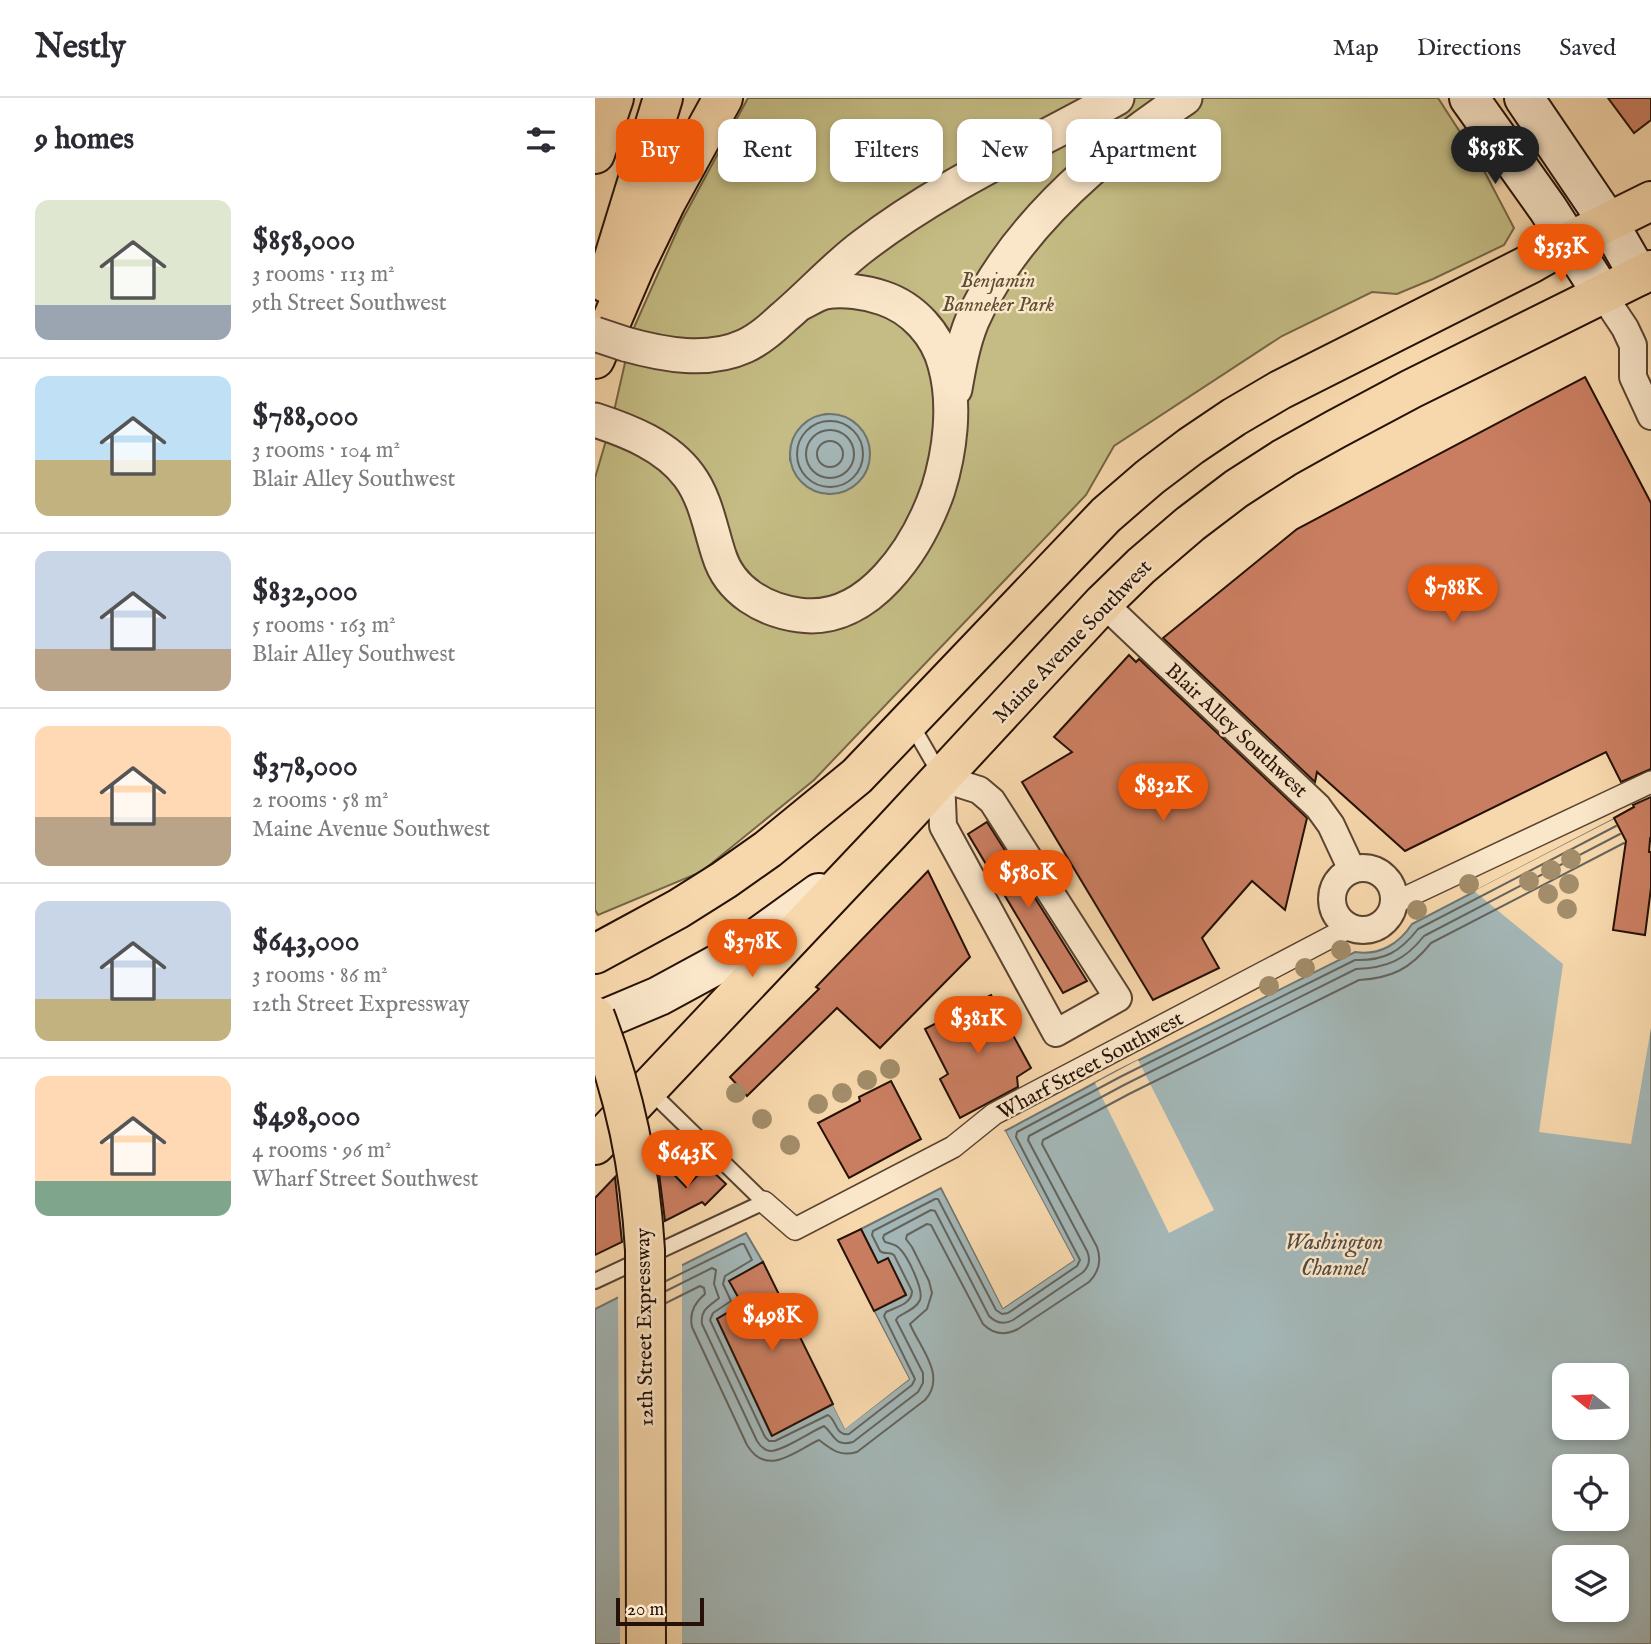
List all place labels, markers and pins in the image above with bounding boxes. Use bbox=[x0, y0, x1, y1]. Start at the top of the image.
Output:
pin: $858K bbox=[1446, 126, 1544, 186]
pin: $353K bbox=[1512, 225, 1610, 284]
pin: $788K bbox=[1404, 566, 1502, 625]
pin: $832K bbox=[1114, 764, 1212, 823]
pin: $580K bbox=[979, 850, 1077, 910]
pin: $378K bbox=[703, 920, 801, 979]
pin: $381K bbox=[929, 996, 1027, 1056]
pin: $643K bbox=[638, 1130, 736, 1190]
pin: $498K bbox=[723, 1294, 821, 1353]

